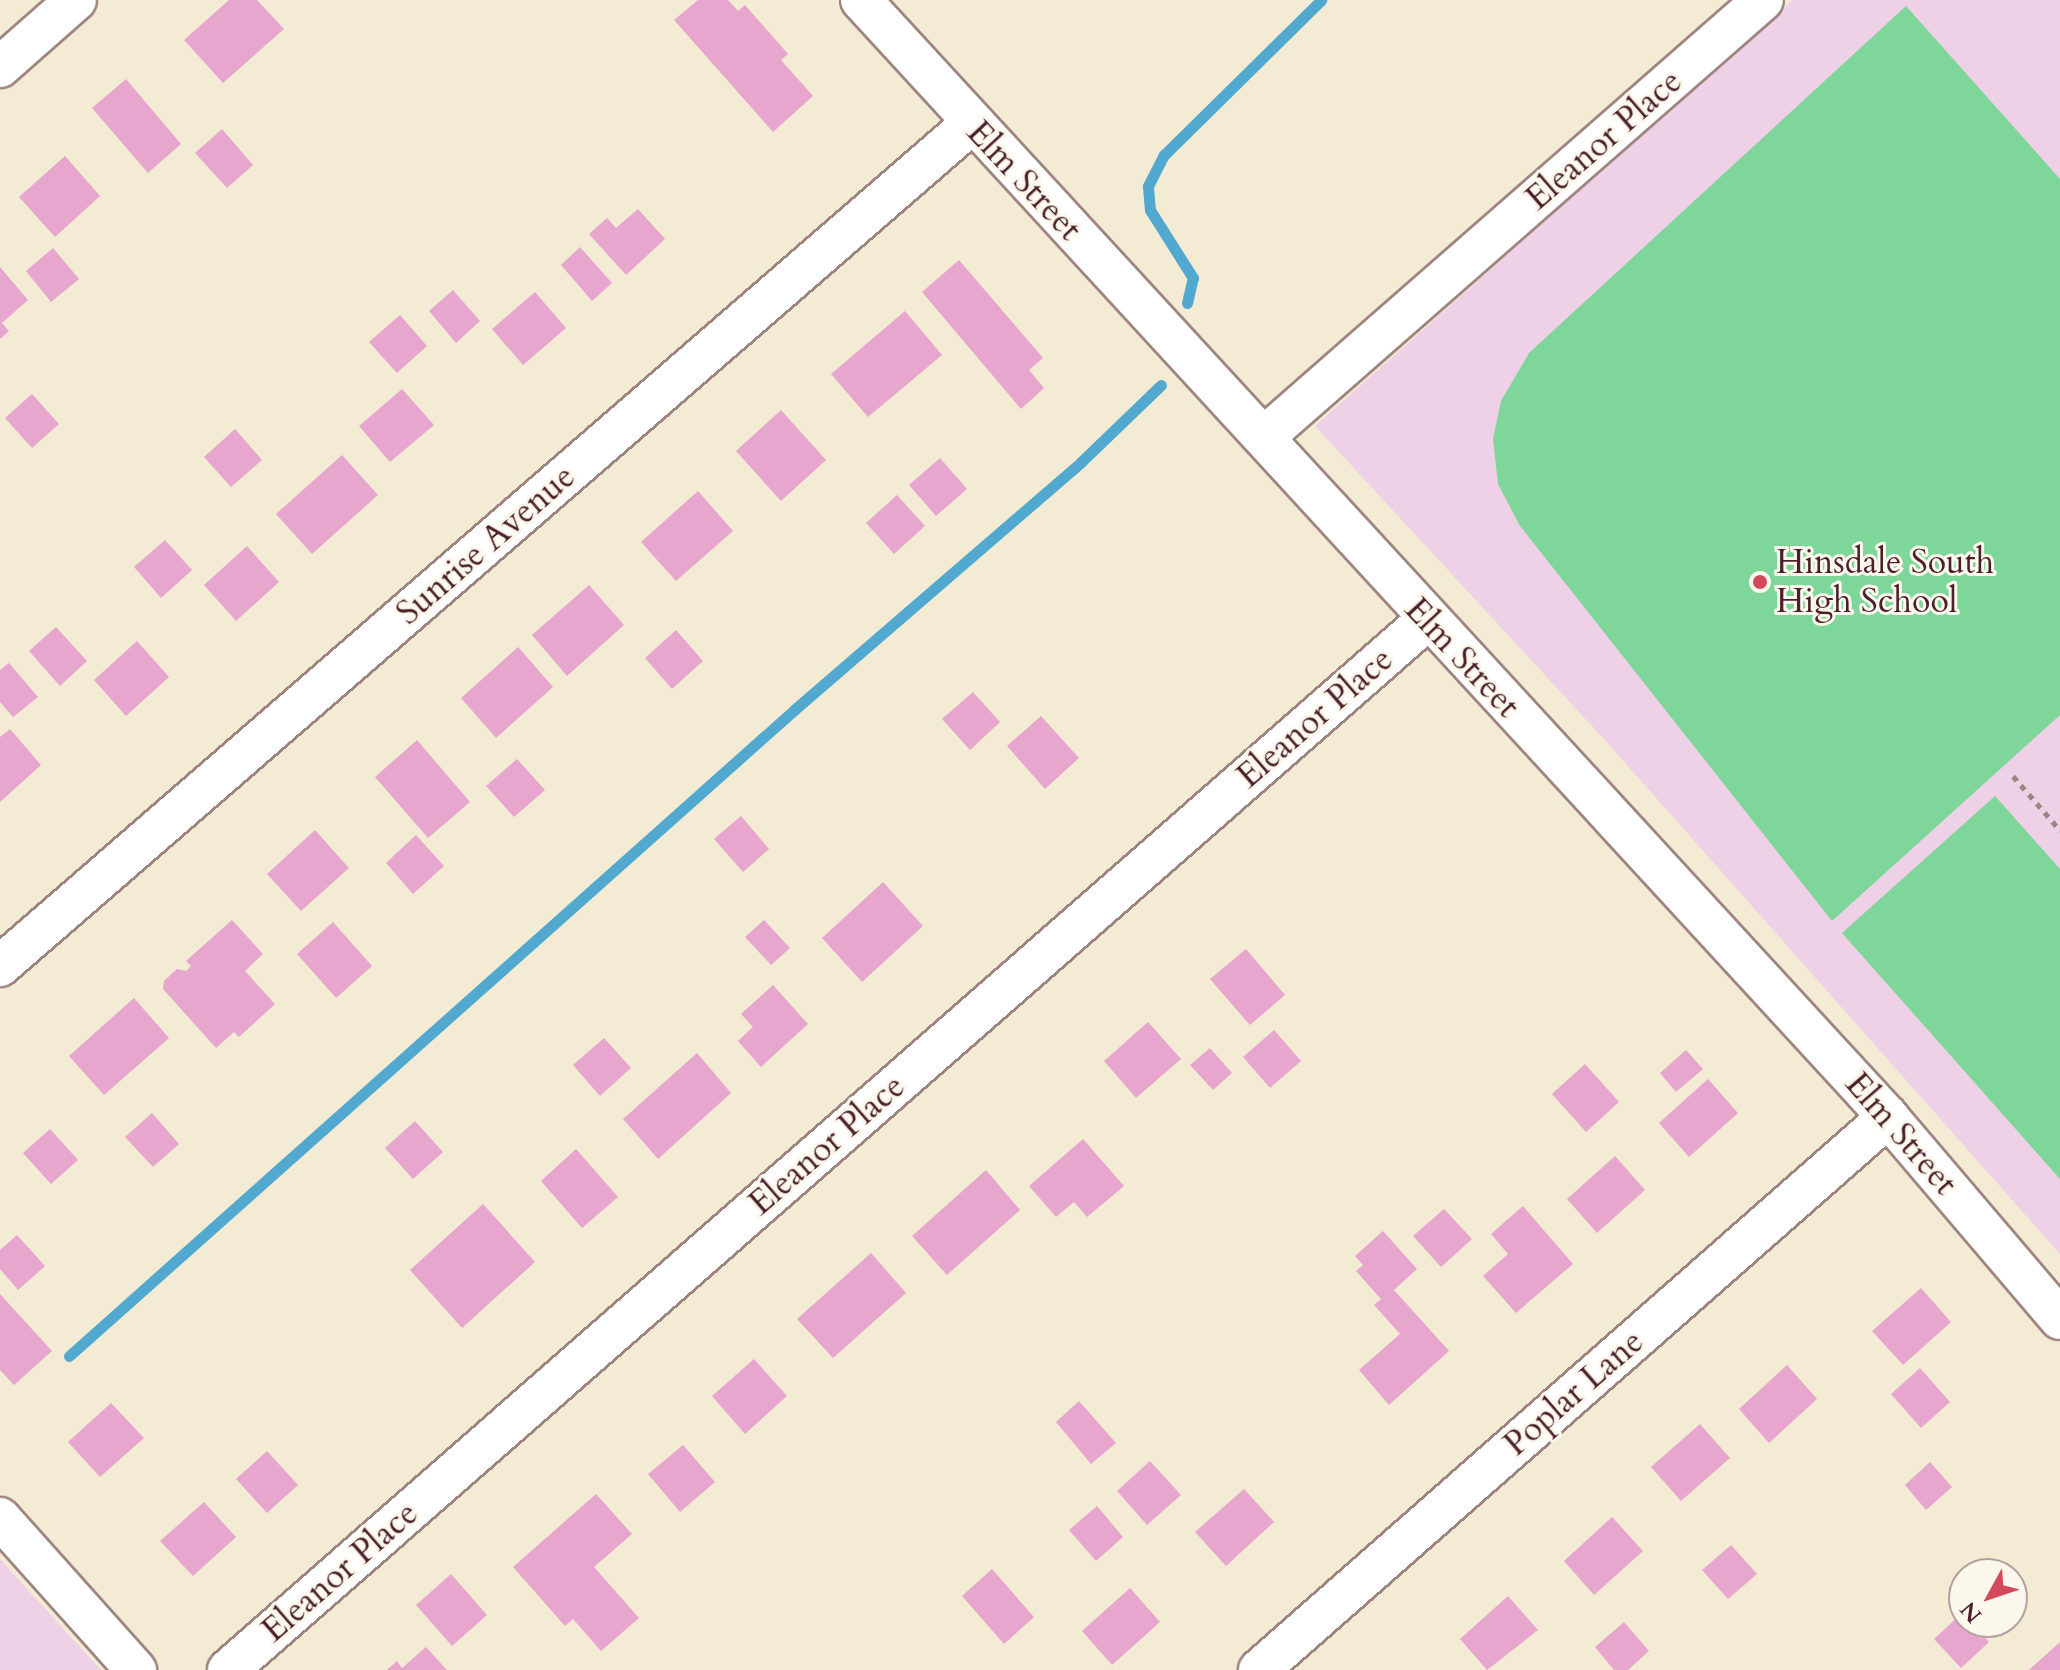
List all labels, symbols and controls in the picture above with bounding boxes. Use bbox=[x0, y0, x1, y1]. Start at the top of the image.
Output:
street label: Eleanor Place bbox=[1518, 61, 1690, 219]
street label: Elm Street bbox=[958, 112, 1090, 250]
street label: Sunrise Avenue bbox=[388, 456, 584, 634]
place label: Hinsdale South High School bbox=[1776, 542, 1994, 622]
marker: Hinsdale South High School bbox=[1751, 573, 1769, 591]
street label: Elm Street bbox=[1396, 589, 1528, 727]
street label: Eleanor Place bbox=[1229, 639, 1401, 797]
street label: Elm Street bbox=[1837, 1064, 1965, 1204]
street label: Eleanor Place bbox=[741, 1066, 913, 1224]
street label: Poplar Lane bbox=[1496, 1321, 1652, 1465]
street label: Eleanor Place bbox=[254, 1493, 426, 1651]
north arrow bbox=[1948, 1558, 2028, 1638]
text: N bbox=[1954, 1595, 1989, 1629]

